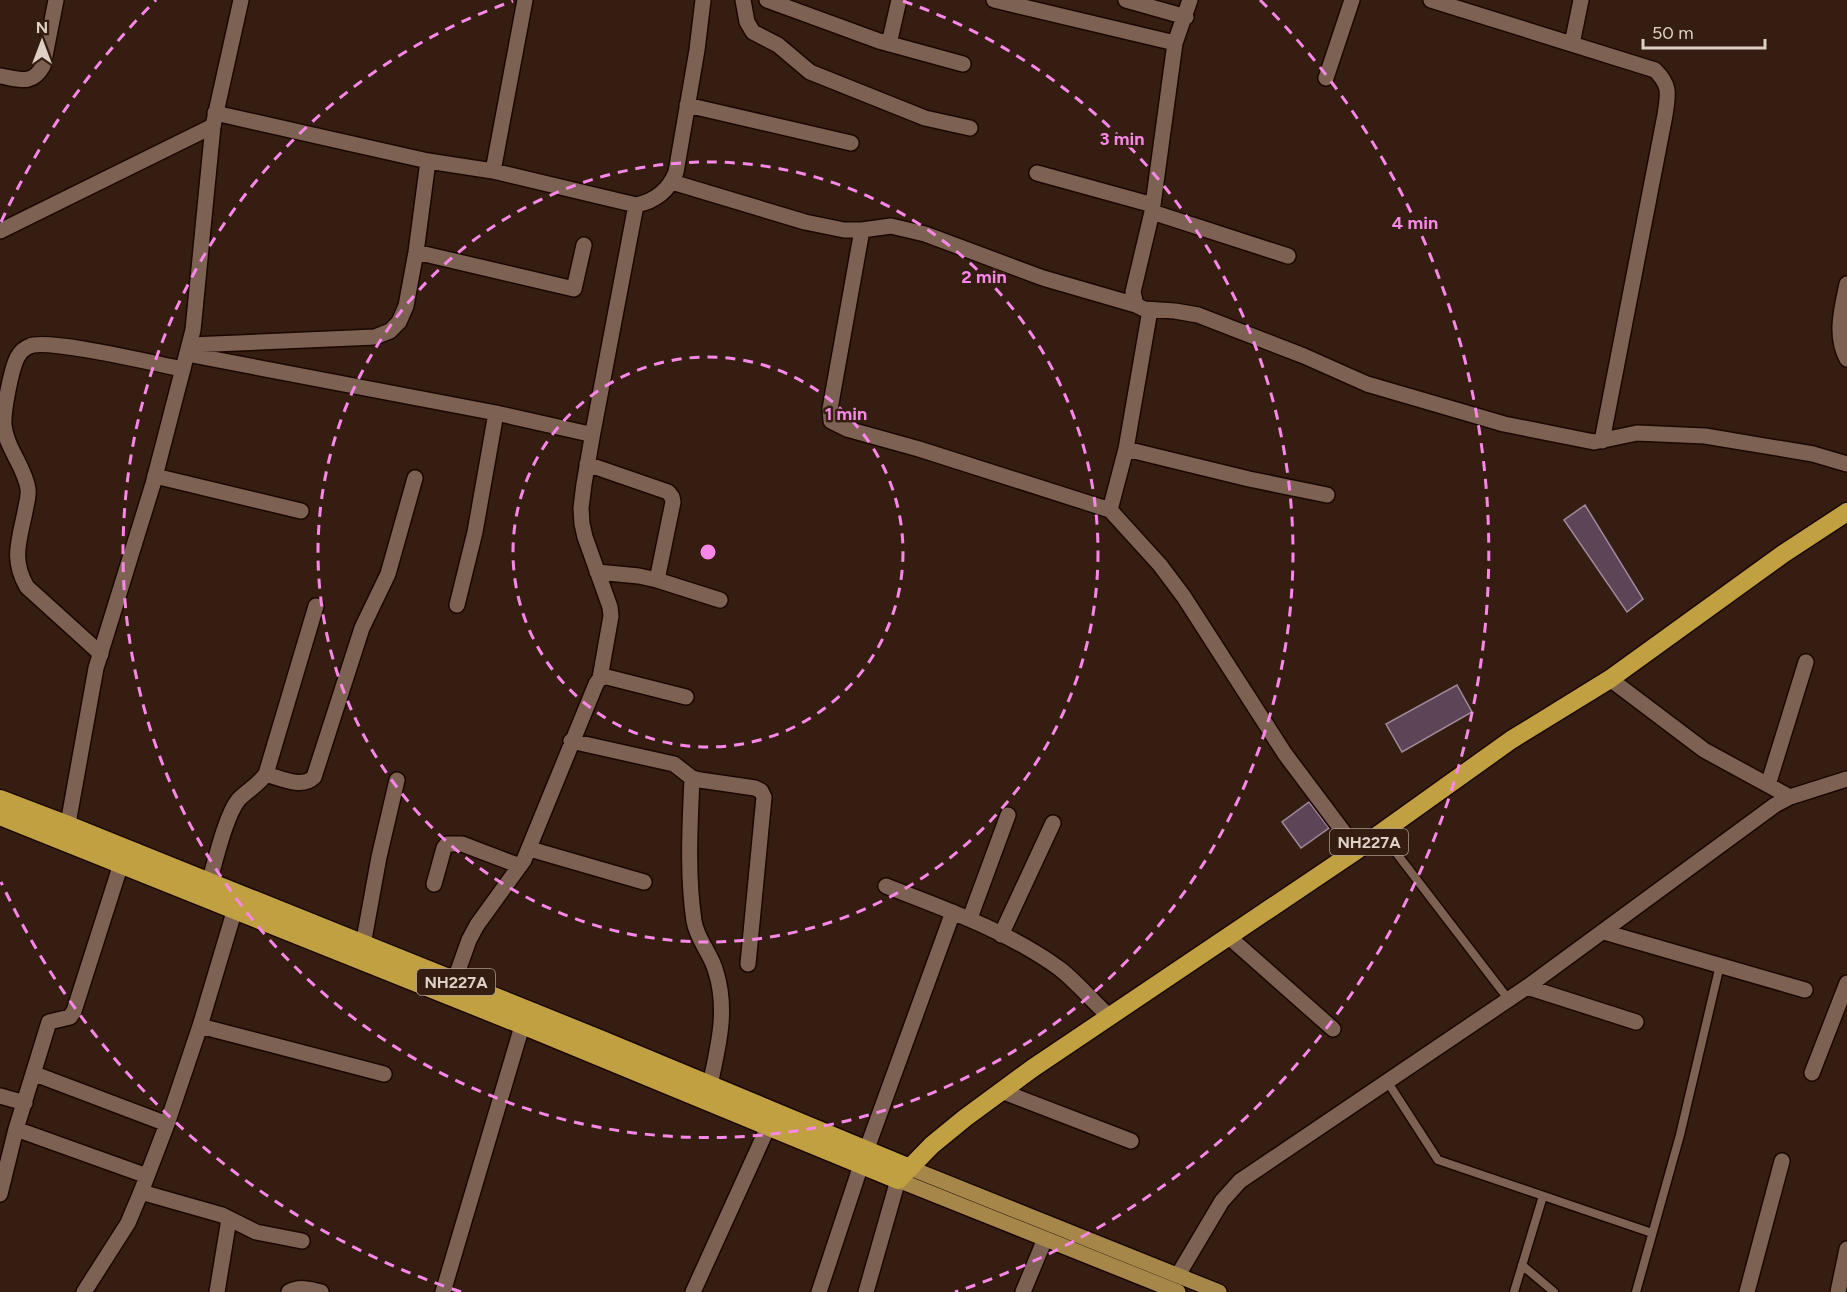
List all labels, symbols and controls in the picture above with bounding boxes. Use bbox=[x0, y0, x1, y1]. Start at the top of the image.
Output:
north arrow bbox=[12, 12, 72, 72]
scale bar bbox=[1643, 12, 1764, 50]
text: N bbox=[36, 18, 48, 37]
text: 50 m bbox=[1652, 22, 1694, 44]
text: 3 min bbox=[1100, 128, 1144, 150]
text: 4 min bbox=[1392, 212, 1438, 234]
text: 2 min bbox=[961, 266, 1007, 288]
text: 1 min bbox=[825, 403, 867, 425]
centre of rings bbox=[698, 542, 718, 562]
road number: NH227A bbox=[1330, 829, 1408, 855]
road number: NH227A bbox=[417, 969, 495, 995]

